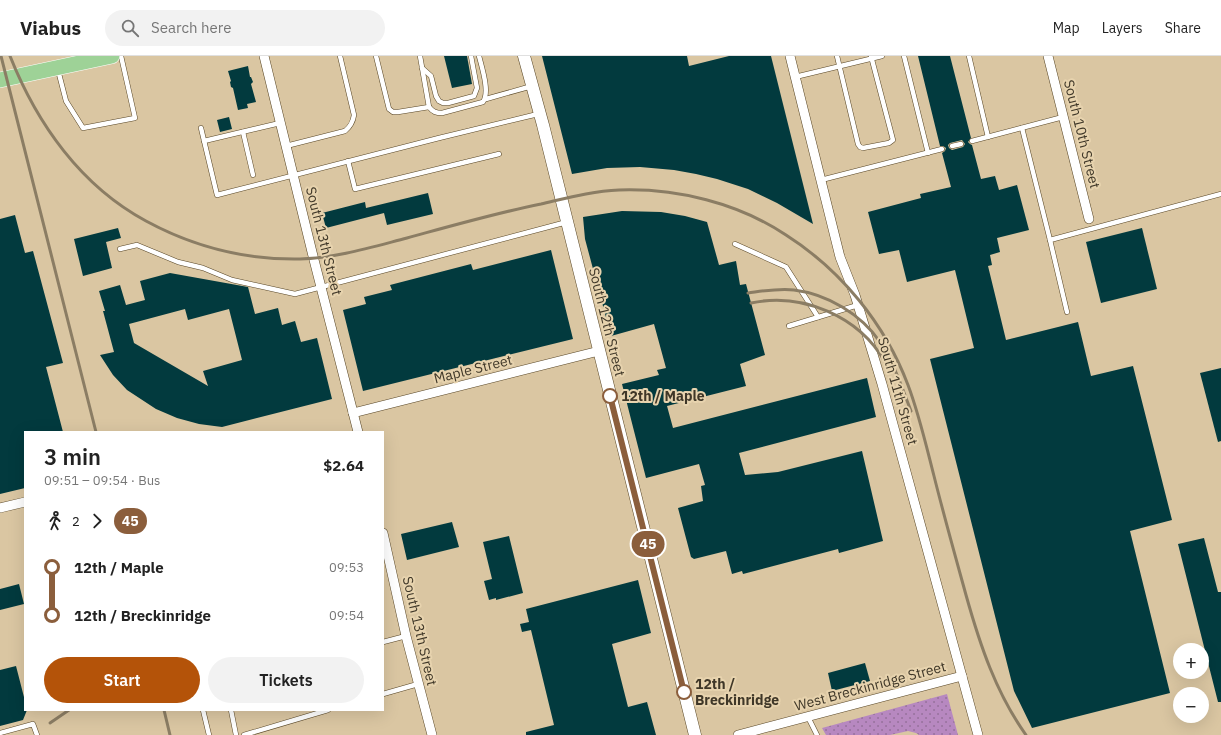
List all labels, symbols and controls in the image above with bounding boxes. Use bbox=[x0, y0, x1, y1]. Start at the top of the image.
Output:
search box bbox=[105, 10, 385, 46]
text: Viabus bbox=[20, 16, 81, 40]
icon: search bbox=[119, 17, 141, 39]
text: Search here bbox=[151, 18, 231, 37]
text: Map bbox=[1053, 19, 1080, 37]
text: Layers bbox=[1102, 19, 1143, 37]
text: Share bbox=[1165, 19, 1201, 37]
street label: South 10th Street bbox=[1060, 78, 1104, 190]
street label: South 13th Street bbox=[302, 185, 346, 297]
street label: South 12th Street bbox=[585, 266, 629, 378]
street label: South 11th Street bbox=[874, 335, 922, 447]
street label: Maple Street bbox=[432, 351, 514, 387]
place label: 12th / Maple bbox=[621, 387, 705, 405]
marker: 12th / Maple bbox=[602, 388, 618, 404]
text: 3 min bbox=[44, 442, 101, 471]
text: $2.64 bbox=[323, 456, 364, 475]
text: 09:51 – 09:54 · Bus bbox=[44, 472, 160, 489]
icon: walk bbox=[44, 510, 66, 532]
icon: forward bbox=[86, 510, 108, 532]
text: 45 bbox=[122, 512, 139, 530]
text: 2 bbox=[72, 513, 80, 530]
line badge: 45 bbox=[630, 531, 666, 557]
text: 45 bbox=[640, 535, 656, 553]
text: 12th / Maple bbox=[74, 558, 164, 577]
text: 09:53 bbox=[329, 559, 364, 576]
street label: South 13th Street bbox=[399, 575, 441, 687]
text: 12th / Breckinridge bbox=[74, 606, 211, 625]
text: 09:54 bbox=[329, 607, 364, 624]
map controls bbox=[1173, 643, 1209, 723]
button: + bbox=[1173, 643, 1209, 679]
button: Start bbox=[44, 657, 200, 703]
button: Tickets bbox=[208, 657, 364, 703]
street label: West Breckinridge Street bbox=[792, 657, 948, 715]
place label: 12th / Breckinridge bbox=[695, 675, 779, 709]
marker: 12th / Breckinridge bbox=[676, 684, 692, 700]
button: − bbox=[1173, 687, 1209, 723]

